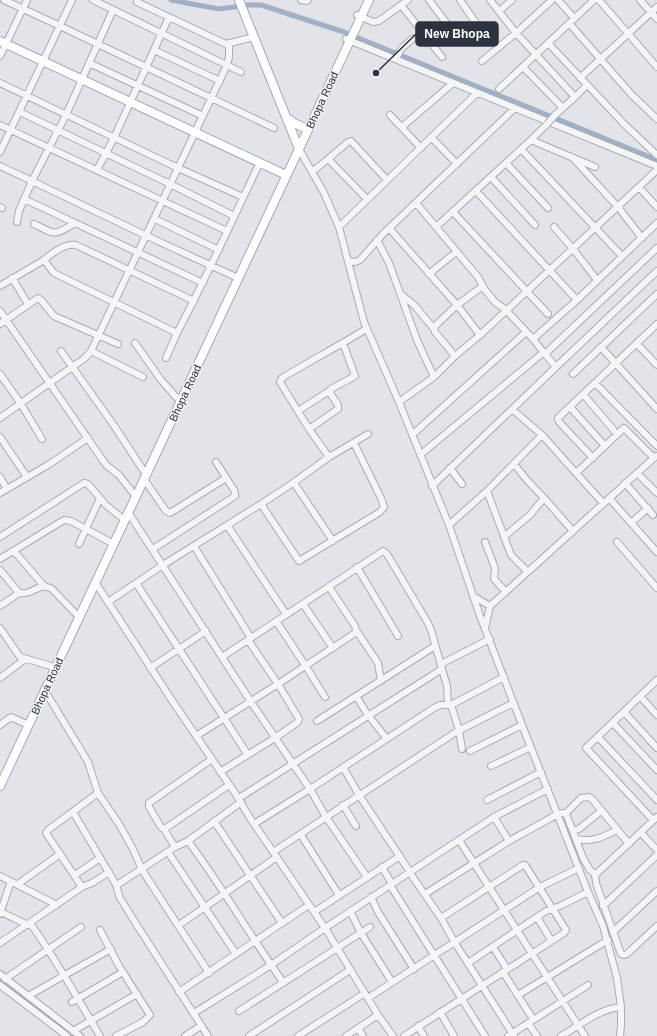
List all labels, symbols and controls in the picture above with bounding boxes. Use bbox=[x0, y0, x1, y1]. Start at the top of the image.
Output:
callout: New Bhopa bbox=[416, 22, 498, 46]
text: New Bhopa bbox=[424, 27, 490, 41]
street label: Bhopa Road bbox=[304, 70, 340, 130]
street label: Bhopa Road bbox=[167, 363, 203, 423]
street label: Bhopa Road bbox=[29, 656, 65, 716]

